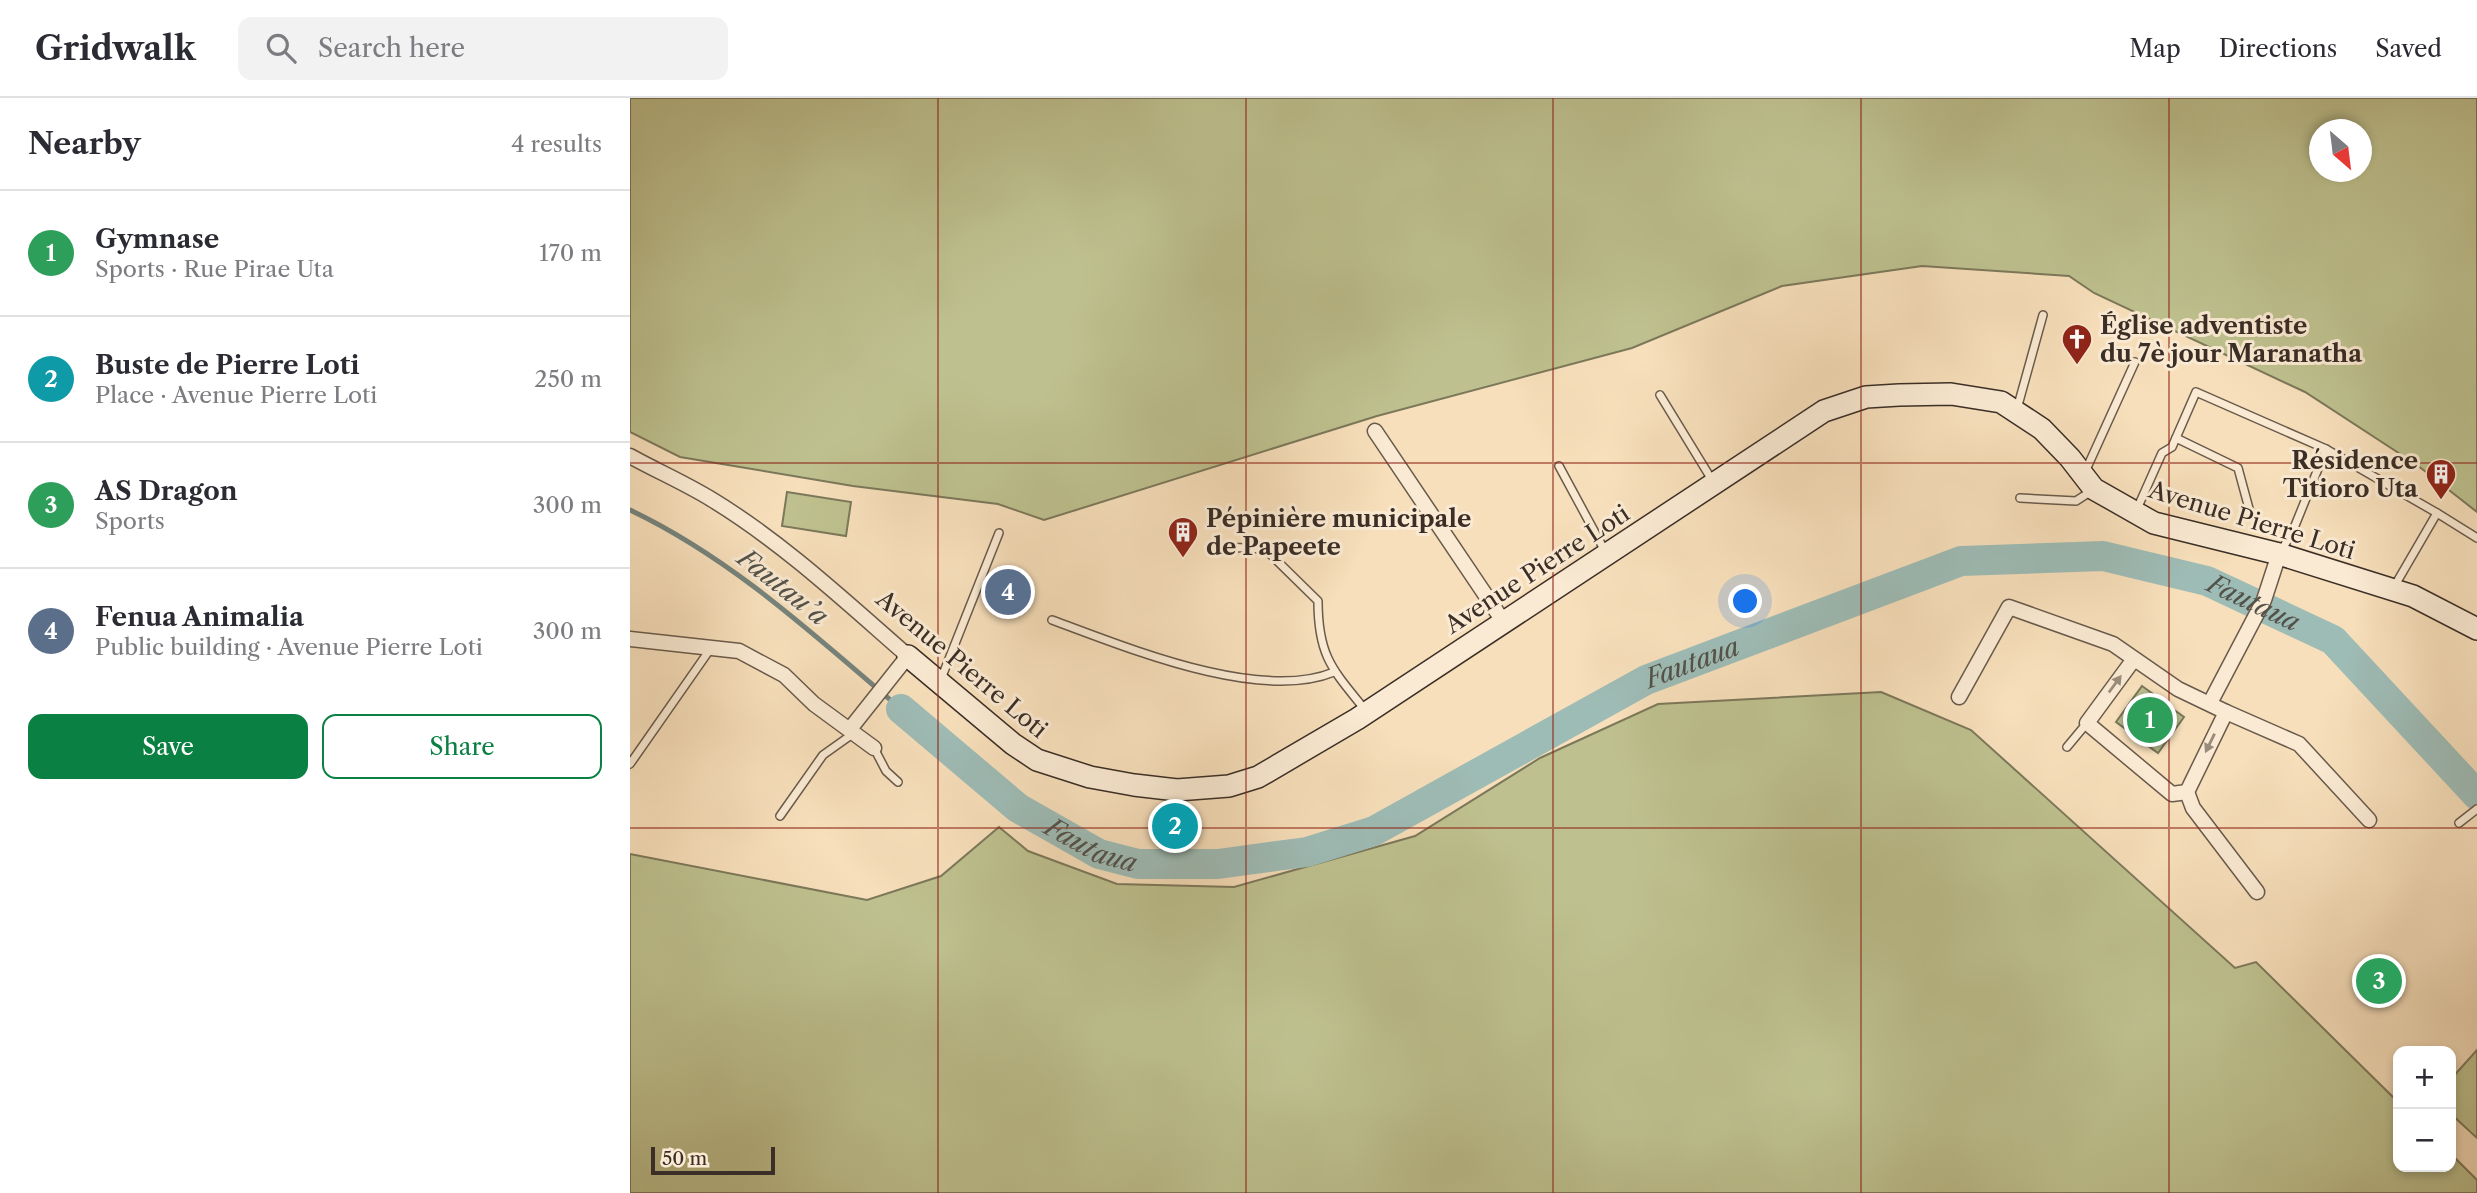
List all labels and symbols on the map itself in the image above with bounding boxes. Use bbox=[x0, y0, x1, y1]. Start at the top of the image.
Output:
north arrow bbox=[2309, 119, 2372, 182]
place label: Église adventiste du 7è jour Maranatha bbox=[2100, 311, 2363, 368]
church icon: Église adventiste du 7è jour Maranatha bbox=[2060, 322, 2094, 366]
place label: Résidence Titioro Uta bbox=[2283, 446, 2419, 503]
building icon: Résidence Titioro Uta bbox=[2424, 457, 2458, 501]
street label: Avenue Pierre Loti bbox=[2144, 475, 2359, 565]
street label: Avenue Pierre Loti bbox=[1438, 498, 1635, 640]
place label: Pépinière municipale de Papeete bbox=[1206, 504, 1471, 561]
building icon: Pépinière municipale de Papeete bbox=[1166, 515, 1200, 559]
water label: Fautau’a bbox=[730, 541, 835, 633]
pin: 4 bbox=[985, 566, 1031, 618]
water label: Fautaua bbox=[2200, 567, 2305, 638]
street label: Avenue Pierre Loti bbox=[870, 583, 1053, 744]
your location bbox=[1728, 584, 1762, 618]
water label: Fautaua bbox=[1639, 630, 1744, 696]
one-way arrow bbox=[2108, 675, 2122, 693]
pin: 1 bbox=[2127, 694, 2173, 746]
one-way arrow bbox=[2205, 733, 2216, 753]
pin: 2 bbox=[1152, 800, 1198, 852]
water label: Fautaua bbox=[1038, 810, 1141, 879]
pin: 3 bbox=[2356, 955, 2402, 1007]
scale bar bbox=[651, 1144, 775, 1176]

